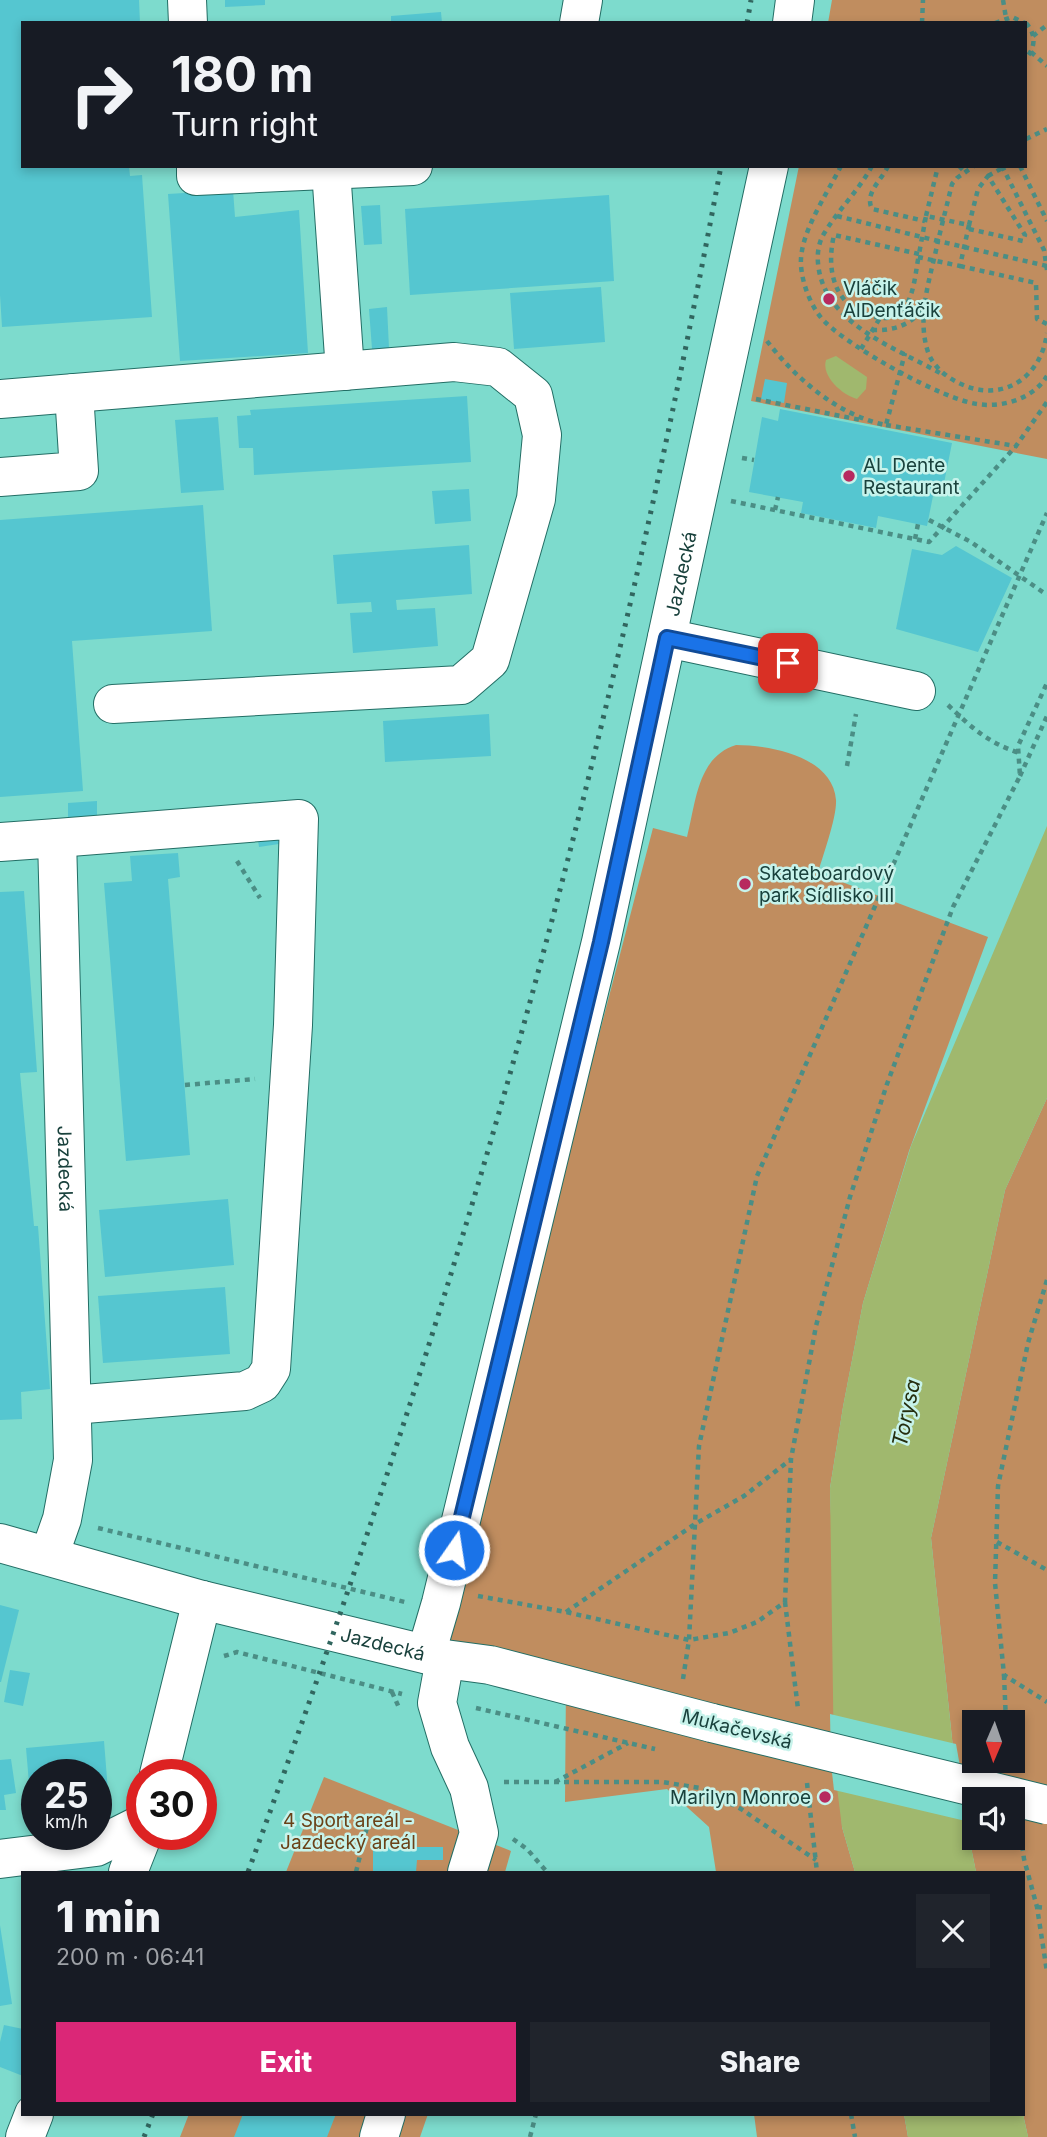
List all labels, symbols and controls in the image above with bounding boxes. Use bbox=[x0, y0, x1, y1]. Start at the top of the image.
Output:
text: 180 m bbox=[171, 45, 313, 104]
icon: right bbox=[56, 49, 147, 140]
text: Turn right bbox=[171, 105, 318, 144]
place label: Vláčik AlDenťáčik bbox=[843, 277, 941, 322]
marker: Vláčik AlDenťáčik bbox=[821, 291, 837, 307]
place label: AL Dente Restaurant bbox=[863, 454, 960, 499]
marker: AL Dente Restaurant bbox=[841, 468, 857, 484]
street label: Jazdecká bbox=[660, 529, 701, 618]
pin bbox=[758, 633, 818, 693]
icon: arrive bbox=[769, 644, 807, 682]
place label: Skateboardový park Sídlisko III bbox=[759, 862, 894, 907]
marker: Skateboardový park Sídlisko III bbox=[737, 876, 753, 892]
street label: Jazdecká bbox=[53, 1125, 78, 1212]
water label: Torysa bbox=[887, 1377, 925, 1449]
position arrow bbox=[417, 1513, 491, 1587]
street label: Jazdecká bbox=[338, 1623, 428, 1665]
street label: Mukačevská bbox=[679, 1704, 795, 1754]
north arrow bbox=[962, 1710, 1026, 1773]
map controls bbox=[962, 1710, 1025, 1850]
speed limit sign: 30 bbox=[126, 1759, 217, 1850]
text: 25 bbox=[44, 1774, 89, 1816]
place label: Marilyn Monroe bbox=[670, 1786, 811, 1809]
button: sound bbox=[962, 1787, 1025, 1850]
marker: Marilyn Monroe bbox=[817, 1789, 833, 1805]
park label: 4 Sport areál - Jazdecký areál bbox=[280, 1809, 416, 1854]
text: km/h bbox=[45, 1811, 88, 1832]
text: 1 min bbox=[56, 1891, 161, 1942]
button: close bbox=[916, 1894, 990, 1968]
text: 200 m · 06:41 bbox=[56, 1943, 204, 1971]
button: Exit bbox=[56, 2022, 516, 2102]
button: Share bbox=[530, 2022, 990, 2102]

